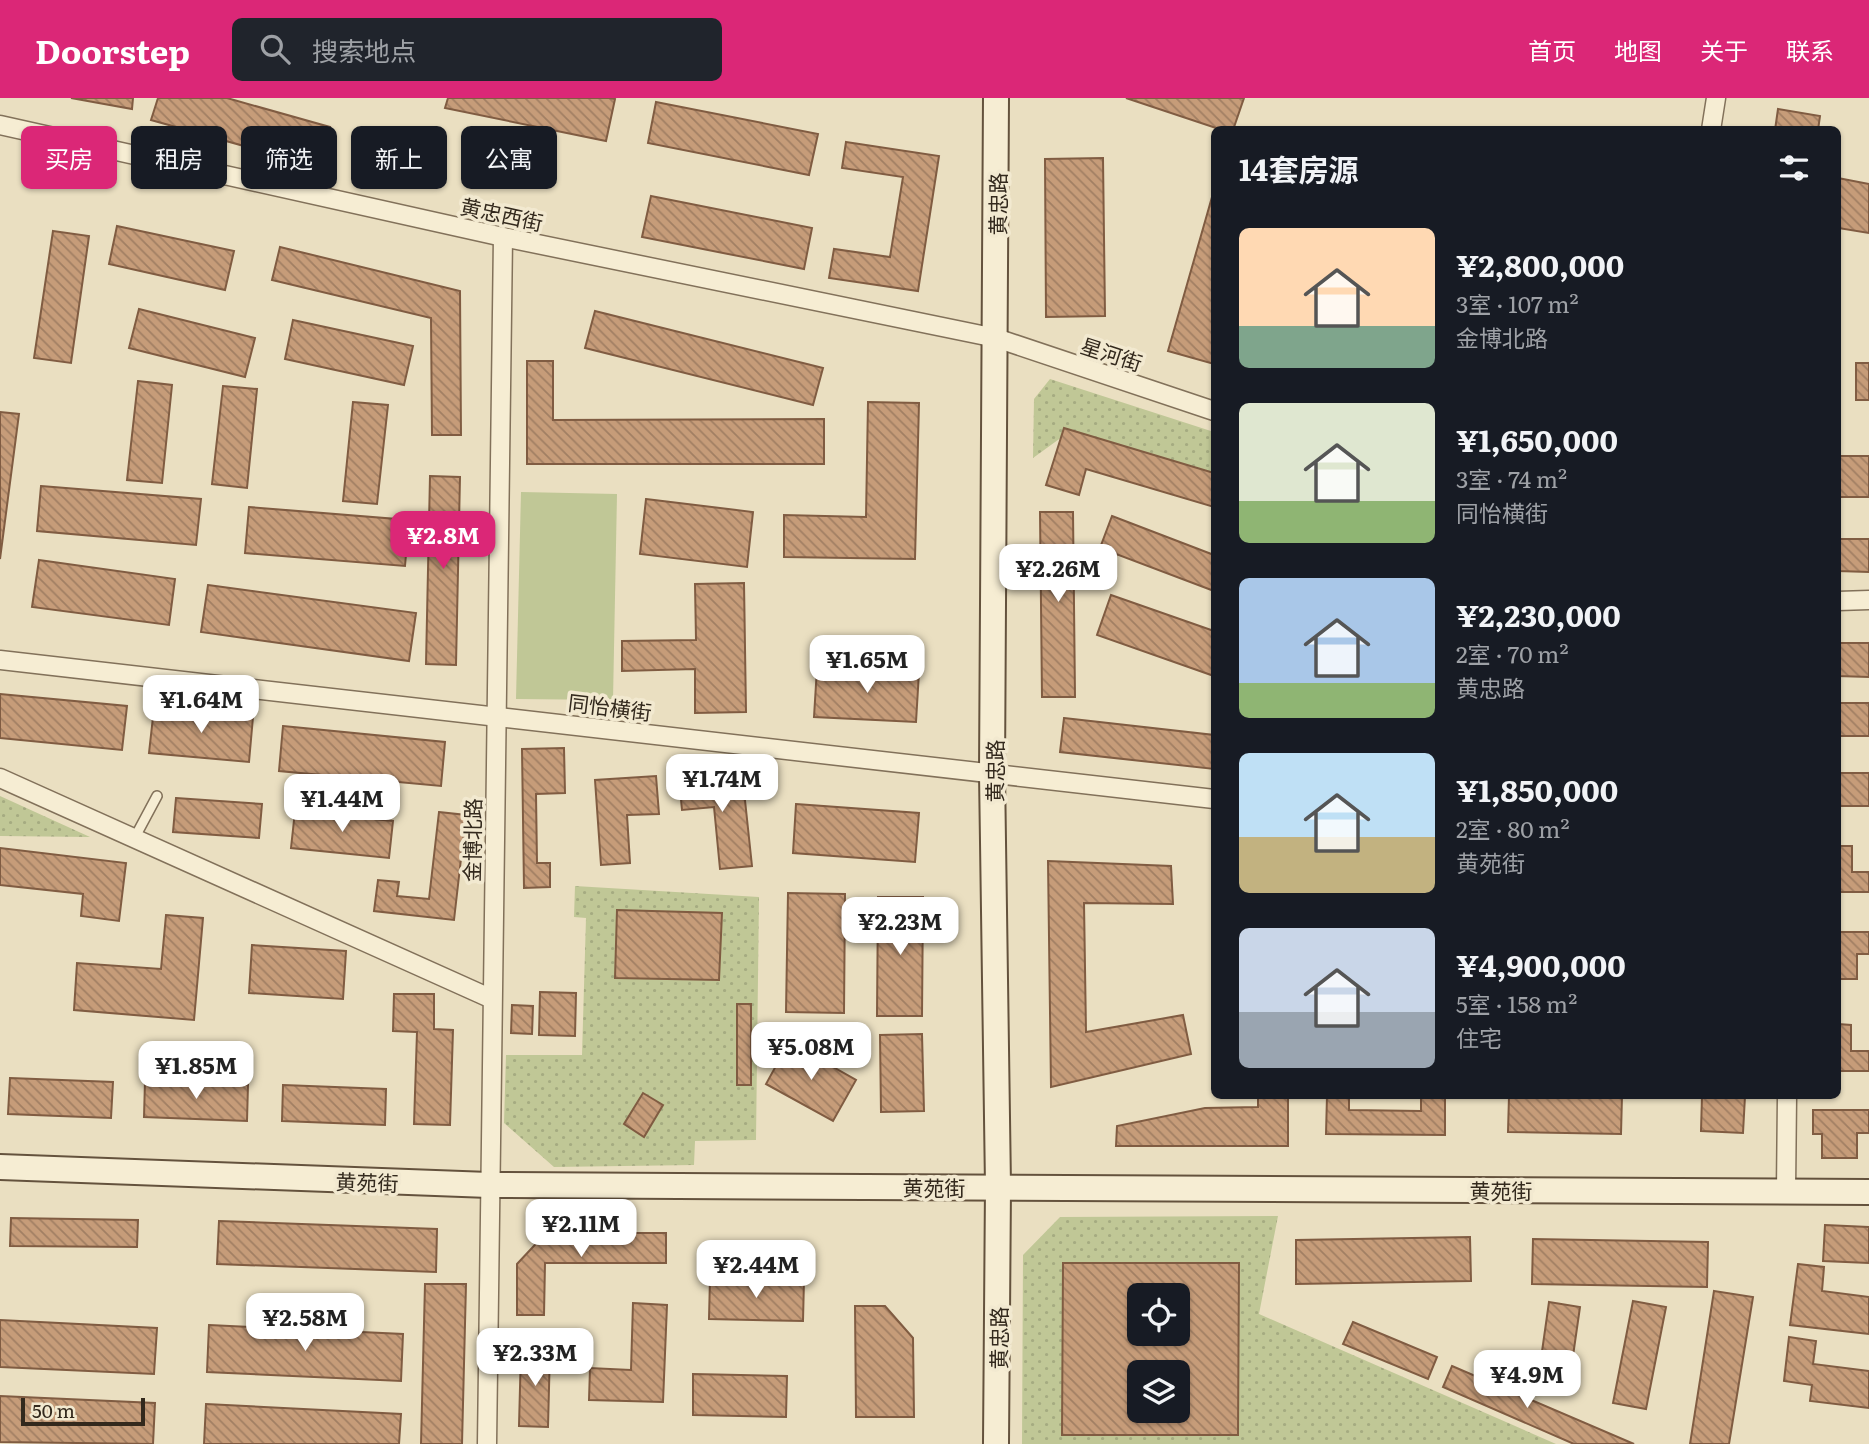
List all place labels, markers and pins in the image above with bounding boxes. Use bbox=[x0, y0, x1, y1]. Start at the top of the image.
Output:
pin: ¥2.8M bbox=[394, 512, 492, 571]
pin: ¥2.26M bbox=[1001, 545, 1115, 604]
pin: ¥1.65M bbox=[810, 636, 924, 695]
pin: ¥1.64M bbox=[144, 676, 258, 735]
pin: ¥1.74M bbox=[665, 754, 779, 814]
pin: ¥1.44M bbox=[285, 774, 399, 834]
pin: ¥2.23M bbox=[843, 898, 957, 957]
pin: ¥5.08M bbox=[754, 1023, 868, 1082]
pin: ¥1.85M bbox=[139, 1042, 253, 1101]
pin: ¥2.11M bbox=[524, 1200, 638, 1259]
pin: ¥2.44M bbox=[699, 1240, 813, 1300]
pin: ¥2.58M bbox=[248, 1294, 362, 1353]
pin: ¥2.33M bbox=[478, 1328, 592, 1388]
pin: ¥4.9M bbox=[1478, 1350, 1576, 1410]

